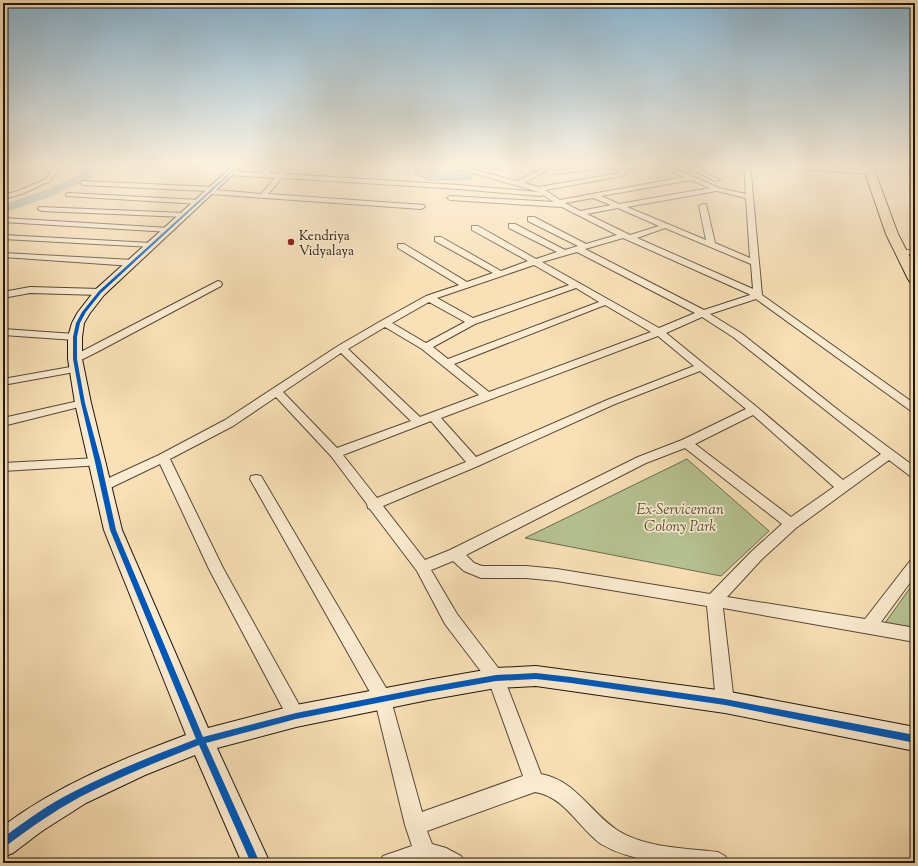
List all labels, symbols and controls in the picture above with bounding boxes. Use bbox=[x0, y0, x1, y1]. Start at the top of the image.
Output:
place label: Kendriya Vidyalaya bbox=[299, 228, 354, 261]
marker: Kendriya Vidyalaya bbox=[286, 237, 296, 247]
park label: Ex-Serviceman Colony Park bbox=[636, 500, 724, 538]

